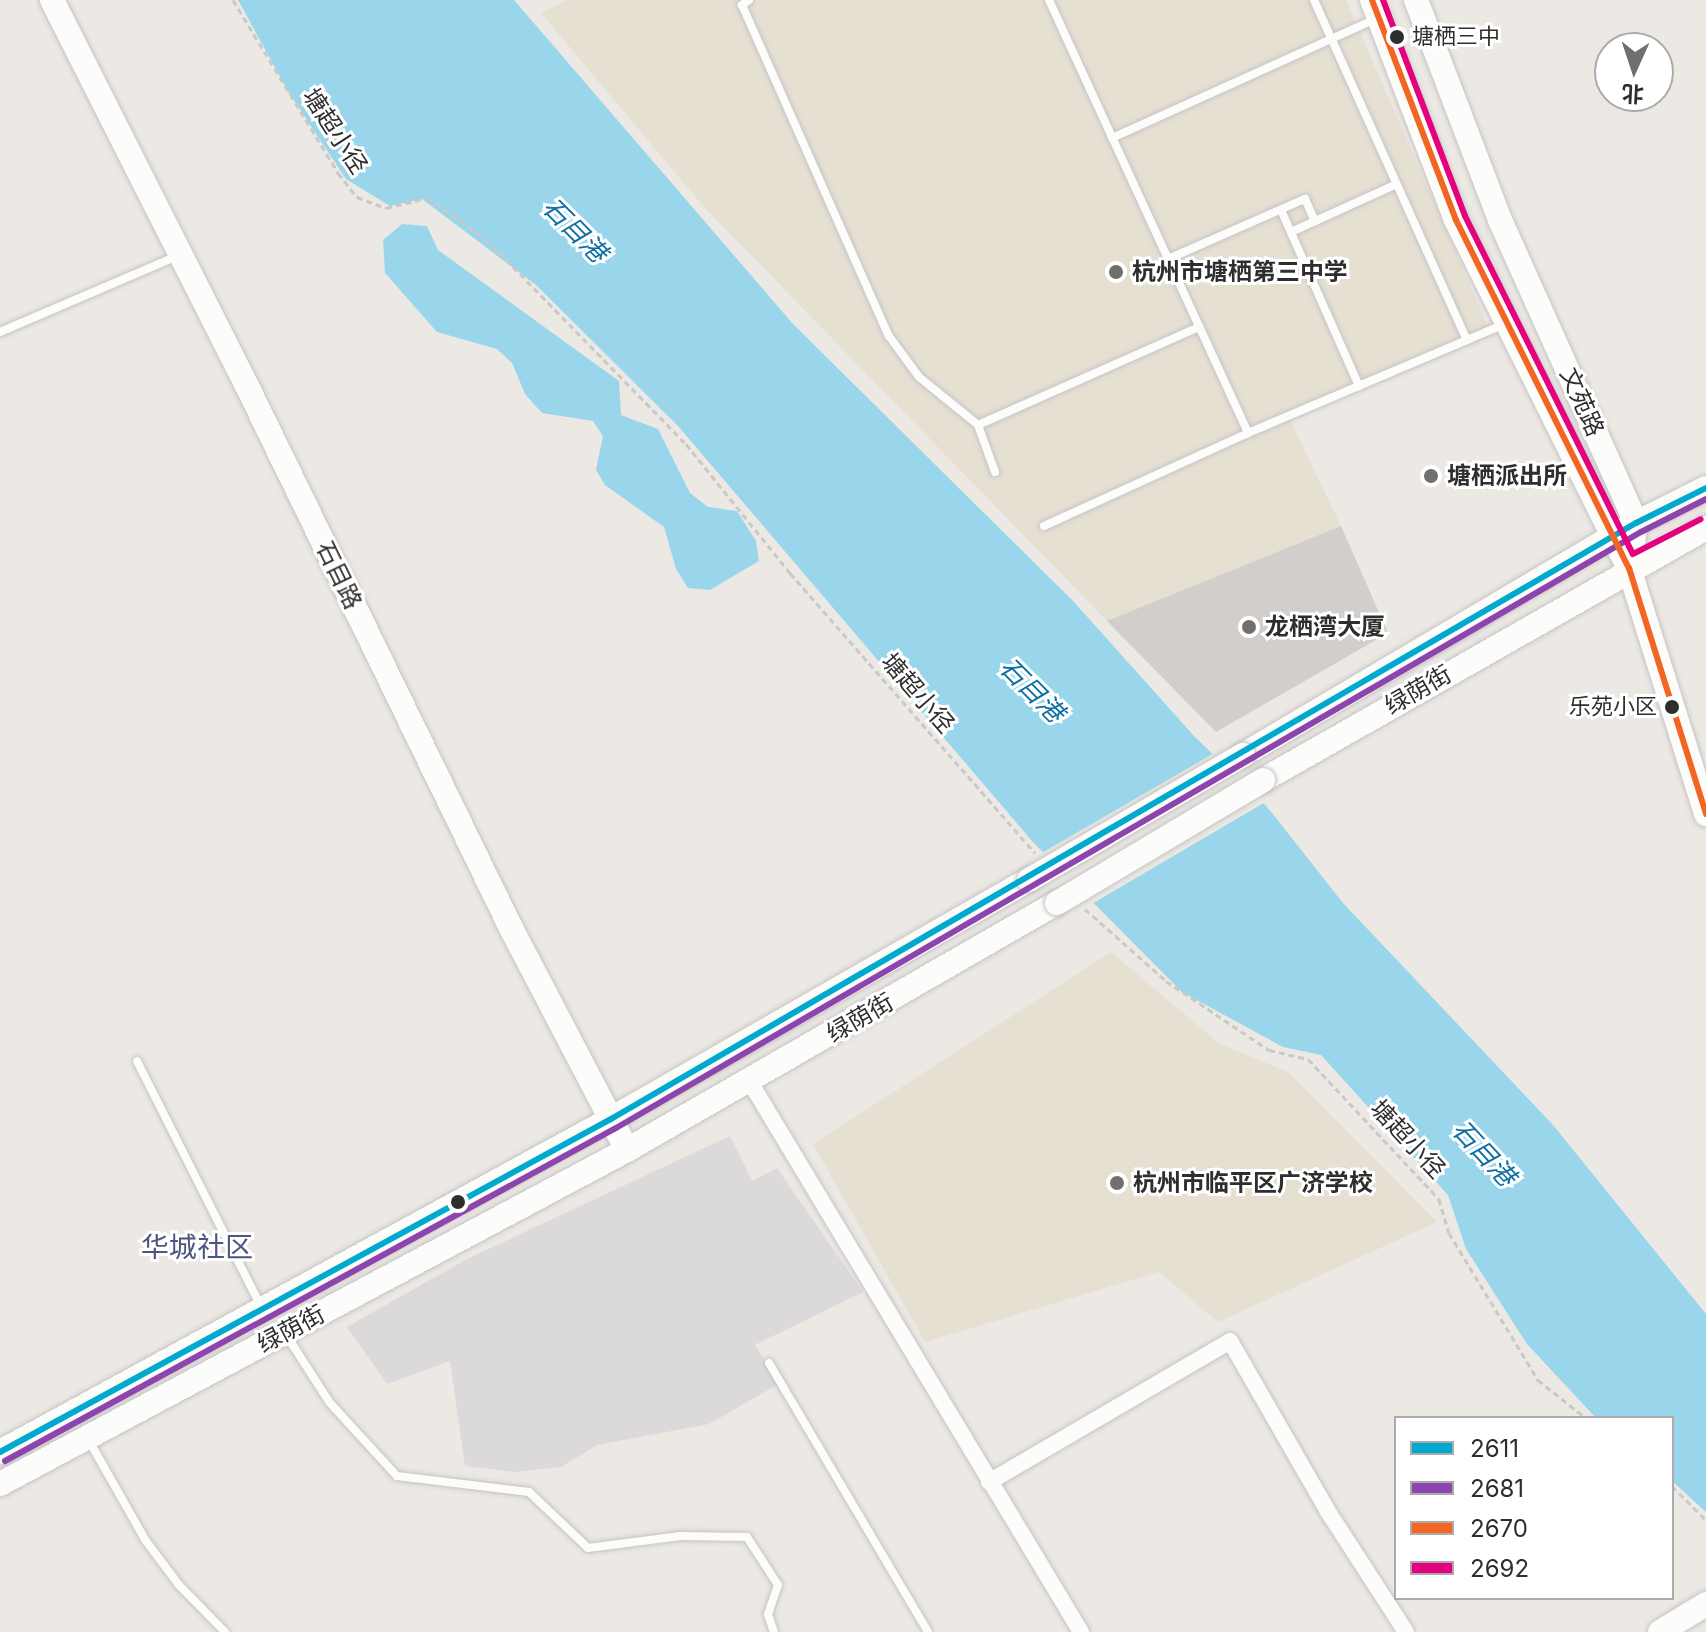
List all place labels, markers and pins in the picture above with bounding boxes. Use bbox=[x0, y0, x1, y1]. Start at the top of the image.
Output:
place label: 塘栖三中 bbox=[1412, 24, 1500, 50]
marker: 塘栖三中 bbox=[1389, 29, 1405, 45]
place label: 杭州市塘栖第三中学 bbox=[1132, 258, 1348, 286]
marker: 杭州市塘栖第三中学 bbox=[1107, 263, 1125, 281]
place label: 塘栖派出所 bbox=[1447, 462, 1567, 490]
marker: 塘栖派出所 bbox=[1422, 467, 1440, 485]
place label: 龙栖湾大厦 bbox=[1265, 613, 1385, 641]
marker: 龙栖湾大厦 bbox=[1240, 618, 1258, 636]
place label: 乐苑小区 bbox=[1569, 694, 1657, 720]
marker: 乐苑小区 bbox=[1664, 699, 1680, 715]
place label: 杭州市临平区广济学校 bbox=[1133, 1169, 1373, 1197]
marker: 杭州市临平区广济学校 bbox=[1108, 1174, 1126, 1192]
unlabelled marker bbox=[450, 1194, 466, 1210]

